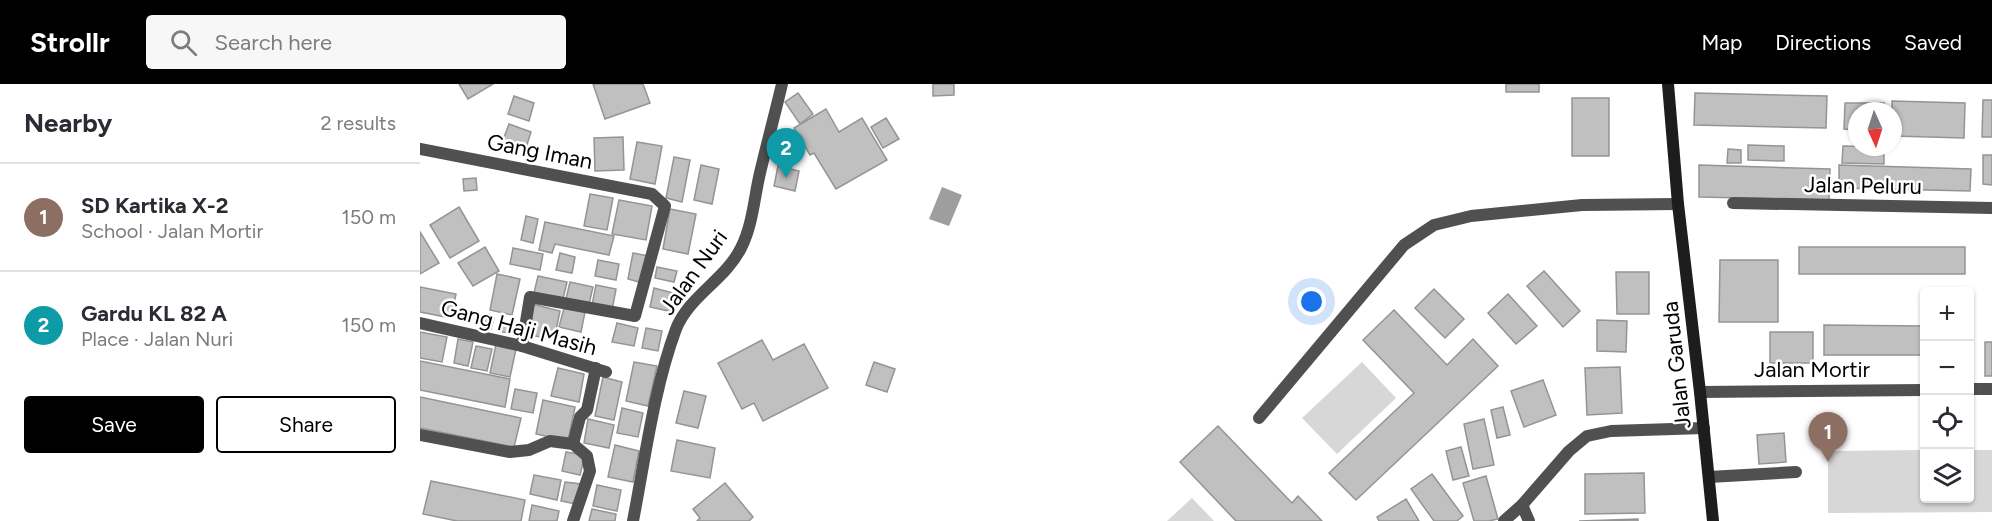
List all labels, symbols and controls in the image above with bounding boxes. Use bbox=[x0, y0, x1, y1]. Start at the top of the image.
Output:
search box bbox=[146, 15, 566, 69]
text: Strollr bbox=[30, 25, 110, 59]
icon: search bbox=[167, 26, 200, 59]
text: Search here bbox=[215, 29, 332, 56]
text: Map bbox=[1701, 30, 1742, 55]
text: Directions bbox=[1775, 30, 1871, 55]
text: Saved bbox=[1904, 30, 1962, 55]
north arrow bbox=[1848, 102, 1902, 156]
text: Nearby bbox=[24, 107, 112, 139]
text: 2 results bbox=[320, 111, 396, 135]
street label: Gang Iman bbox=[485, 128, 595, 175]
pin: 2 bbox=[766, 128, 806, 178]
street label: Jalan Peluru bbox=[1804, 171, 1922, 200]
text: SD Kartika X-2 bbox=[81, 192, 229, 219]
text: 1 bbox=[39, 205, 48, 229]
text: 150 m bbox=[341, 205, 396, 229]
text: School · Jalan Mortir bbox=[81, 219, 263, 243]
street label: Jalan Nuri bbox=[654, 225, 733, 320]
your location bbox=[1297, 287, 1326, 316]
map controls bbox=[1920, 287, 1974, 503]
button: + bbox=[1920, 287, 1974, 341]
street label: Gang Haji Masih bbox=[438, 294, 600, 361]
text: Gardu KL 82 A bbox=[81, 300, 227, 327]
street label: Jalan Garuda bbox=[1656, 300, 1697, 430]
text: 2 bbox=[38, 313, 49, 337]
text: 150 m bbox=[341, 313, 396, 337]
text: Place · Jalan Nuri bbox=[81, 327, 233, 351]
button: − bbox=[1920, 341, 1974, 395]
street label: Jalan Mortir bbox=[1754, 356, 1871, 383]
button: locate bbox=[1920, 395, 1974, 449]
button: Save bbox=[24, 396, 204, 453]
button: Share bbox=[216, 396, 396, 453]
pin: 1 bbox=[1808, 412, 1848, 462]
button: layers bbox=[1920, 449, 1974, 503]

